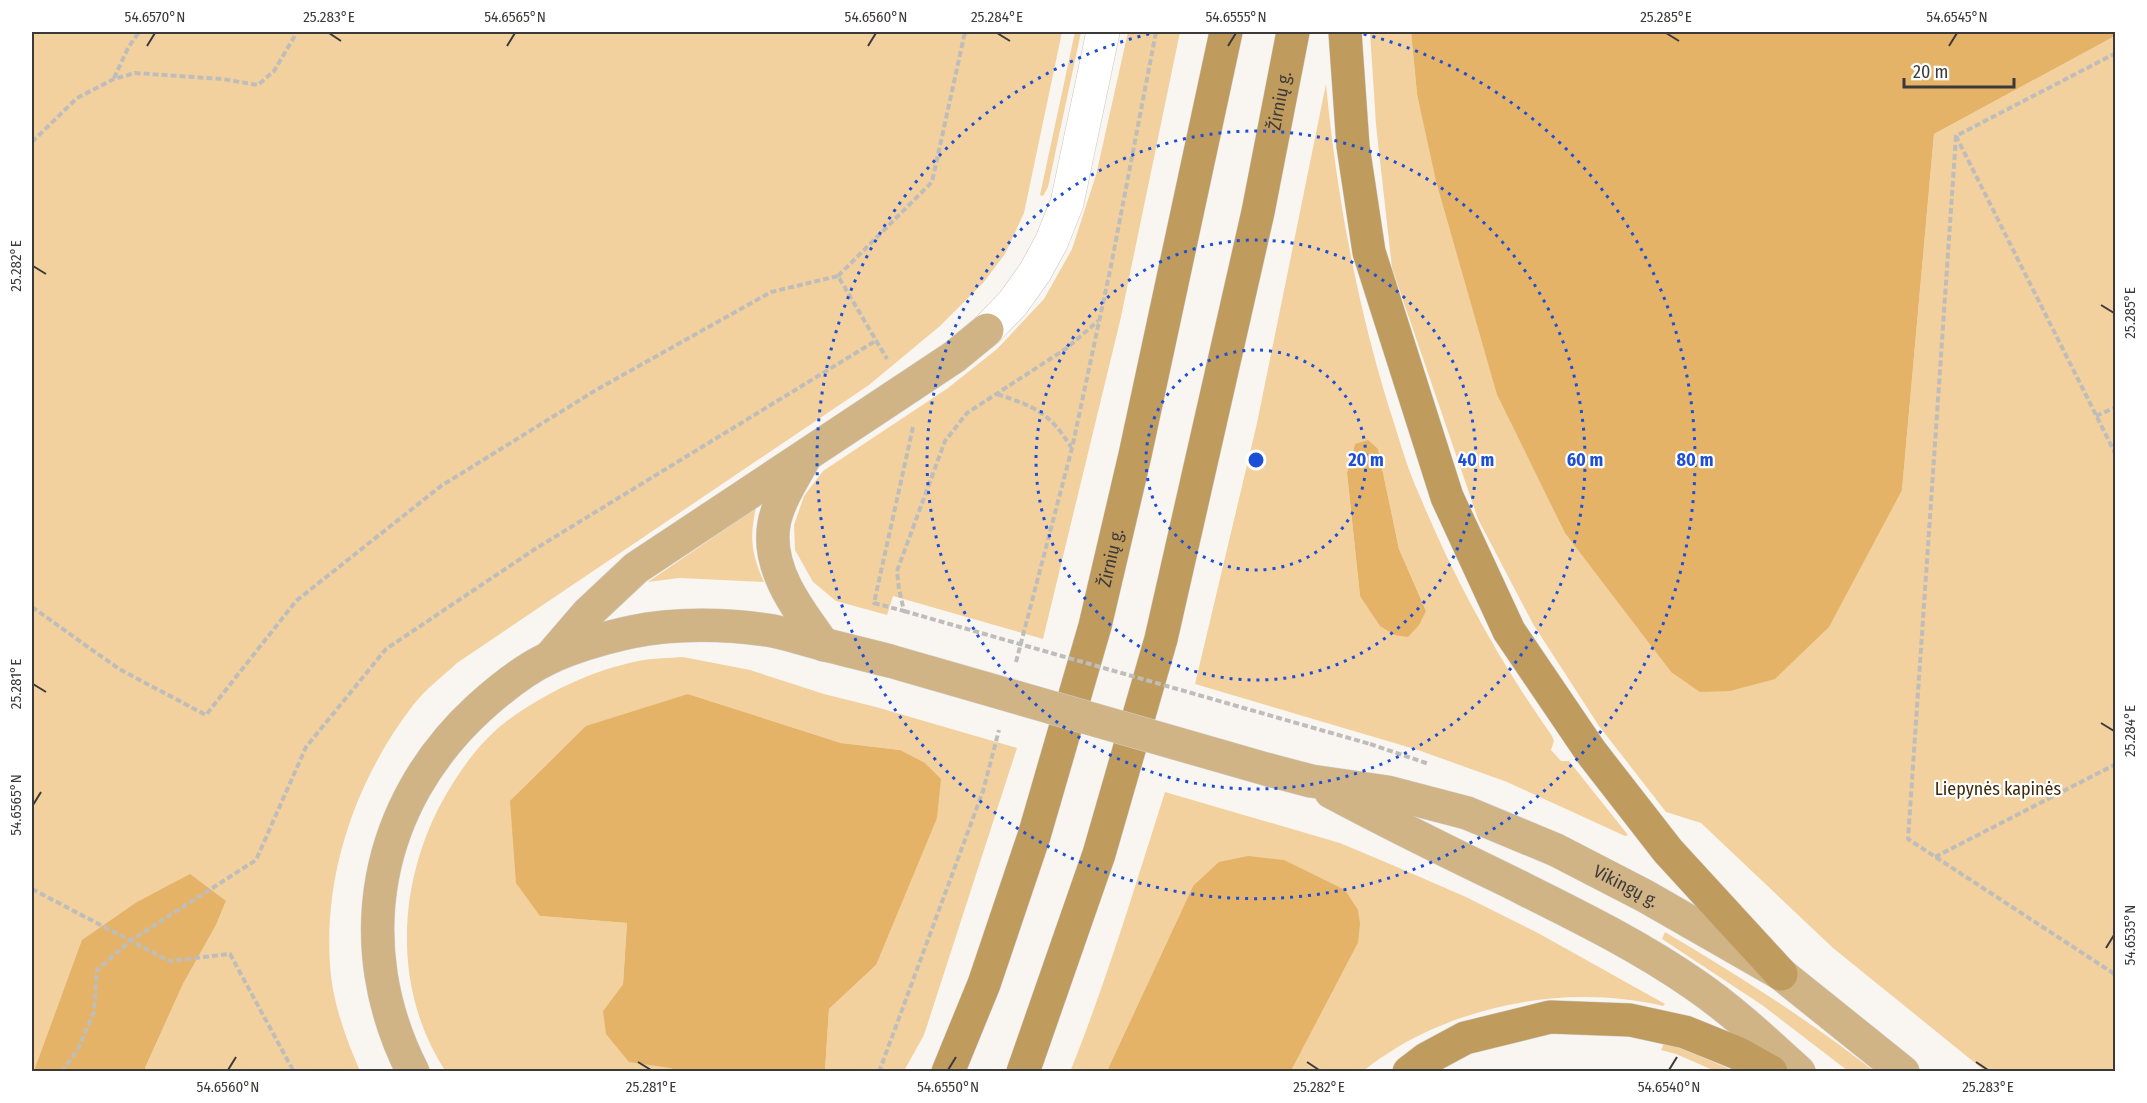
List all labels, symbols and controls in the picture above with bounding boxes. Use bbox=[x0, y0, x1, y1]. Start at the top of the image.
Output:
text: 54.6570°N bbox=[125, 8, 185, 26]
text: 25.283°E bbox=[303, 8, 355, 26]
text: 54.6565°N bbox=[484, 8, 546, 26]
text: 54.6560°N bbox=[845, 8, 907, 26]
text: 25.284°E bbox=[971, 8, 1023, 26]
text: 54.6555°N bbox=[1205, 8, 1267, 26]
text: 25.285°E bbox=[1640, 8, 1692, 26]
text: 54.6545°N bbox=[1926, 8, 1988, 26]
scale bar bbox=[1904, 51, 2014, 89]
text: 20 m bbox=[1913, 61, 1948, 83]
street label: Žirnių g. bbox=[1263, 69, 1296, 132]
text: 25.282°E bbox=[7, 240, 25, 292]
text: 25.285°E bbox=[2121, 287, 2139, 339]
text: 20 m bbox=[1347, 449, 1384, 471]
text: 40 m bbox=[1458, 449, 1494, 471]
text: 60 m bbox=[1567, 449, 1603, 471]
text: 80 m bbox=[1677, 449, 1713, 471]
centre of rings bbox=[1246, 450, 1266, 470]
street label: Žirnių g. bbox=[1093, 526, 1128, 589]
text: 25.281°E bbox=[7, 659, 25, 709]
text: 25.284°E bbox=[2121, 705, 2139, 757]
text: 54.6565°N bbox=[7, 774, 25, 836]
park label: Liepynės kapinės bbox=[1935, 778, 2061, 800]
street label: Vikingų g. bbox=[1590, 860, 1663, 912]
text: 54.6535°N bbox=[2121, 905, 2139, 965]
text: 54.6560°N bbox=[197, 1078, 259, 1096]
text: 25.281°E bbox=[626, 1078, 676, 1096]
text: 54.6550°N bbox=[917, 1078, 979, 1096]
text: 25.282°E bbox=[1293, 1078, 1345, 1096]
text: 54.6540°N bbox=[1638, 1078, 1700, 1096]
text: 25.283°E bbox=[1962, 1078, 2014, 1096]

